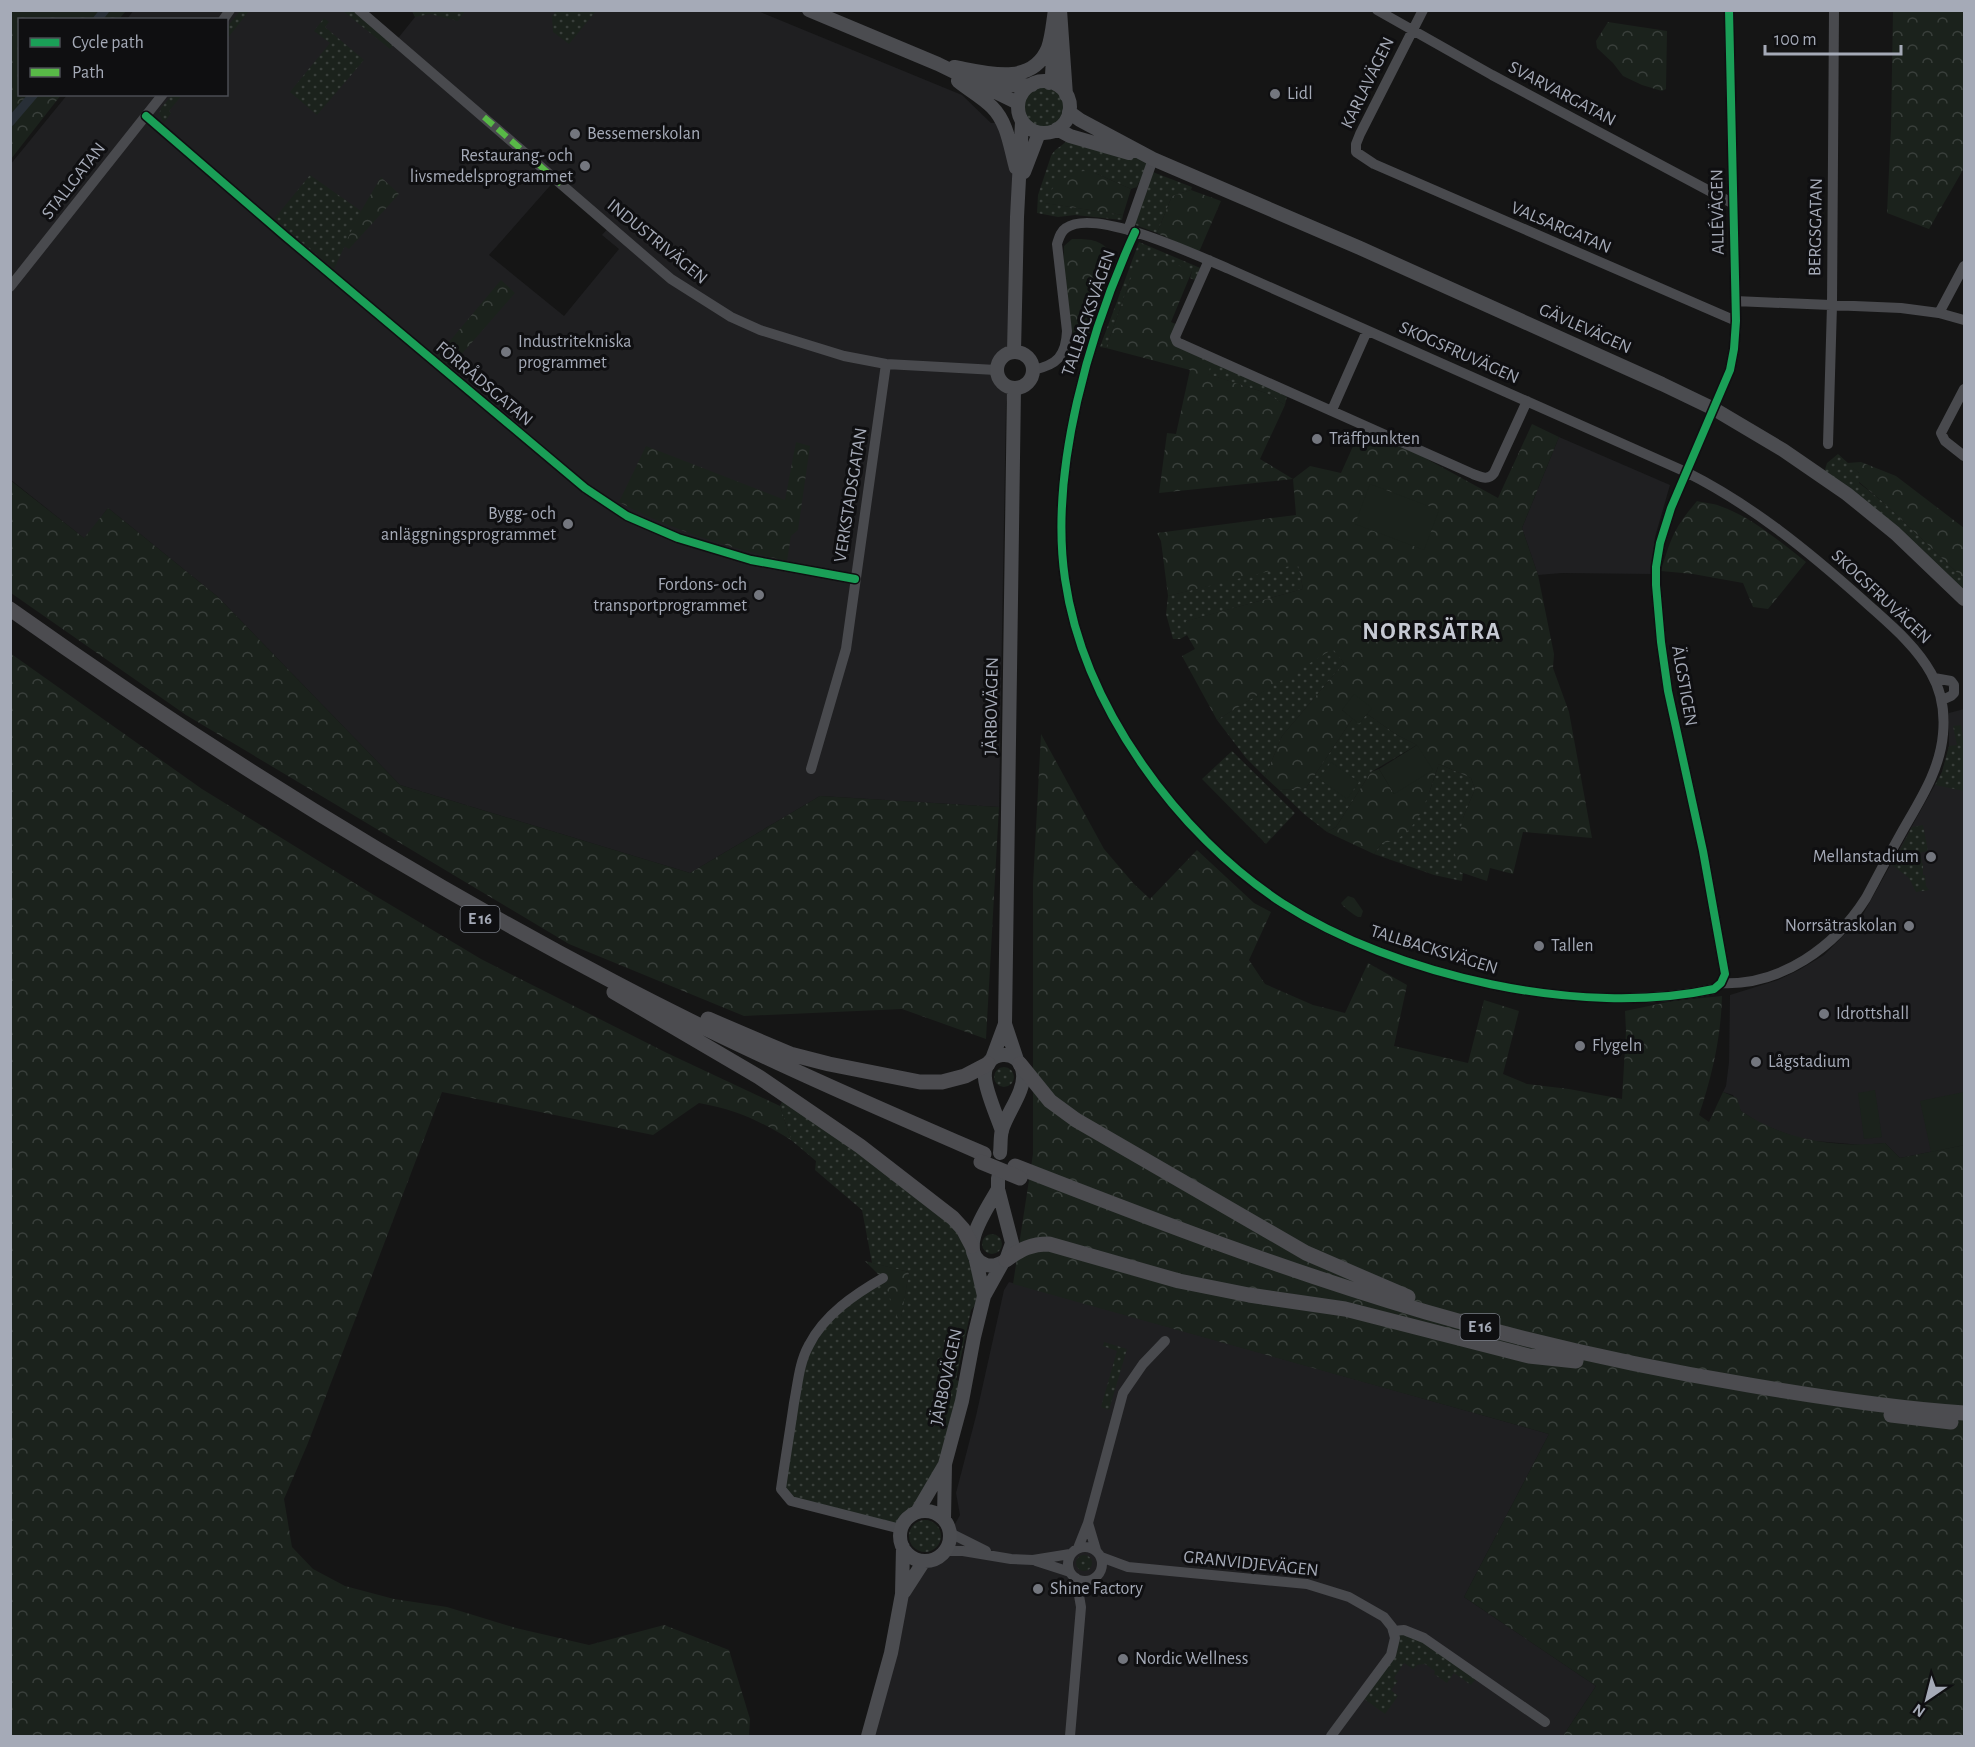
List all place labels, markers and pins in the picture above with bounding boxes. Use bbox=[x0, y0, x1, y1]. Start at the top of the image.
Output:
place label: Lidl bbox=[1287, 85, 1313, 103]
marker: Lidl bbox=[1268, 87, 1282, 101]
place label: Bessemerskolan bbox=[587, 125, 700, 143]
marker: Bessemerskolan bbox=[568, 127, 582, 141]
place label: Restaurang- och livsmedelsprogrammet bbox=[410, 147, 573, 186]
marker: Restaurang- och livsmedelsprogrammet bbox=[578, 159, 592, 173]
place label: Industritekniska programmet bbox=[518, 333, 631, 372]
marker: Industritekniska programmet bbox=[499, 345, 513, 359]
place label: Träffpunkten bbox=[1329, 430, 1420, 448]
marker: Träffpunkten bbox=[1310, 432, 1324, 446]
place label: Bygg- och anläggningsprogrammet bbox=[381, 505, 556, 544]
marker: Bygg- och anläggningsprogrammet bbox=[561, 517, 575, 531]
place label: Fordons- och transportprogrammet bbox=[593, 576, 747, 615]
marker: Fordons- och transportprogrammet bbox=[752, 588, 766, 602]
place label: Mellanstadium bbox=[1813, 848, 1919, 866]
marker: Mellanstadium bbox=[1924, 850, 1938, 864]
place label: Norrsätraskolan bbox=[1785, 917, 1897, 935]
marker: Norrsätraskolan bbox=[1902, 919, 1916, 933]
place label: Tallen bbox=[1551, 937, 1593, 955]
marker: Tallen bbox=[1532, 939, 1546, 953]
place label: Idrottshall bbox=[1836, 1005, 1909, 1023]
marker: Idrottshall bbox=[1817, 1007, 1831, 1021]
place label: Flygeln bbox=[1592, 1037, 1642, 1055]
marker: Flygeln bbox=[1573, 1039, 1587, 1053]
place label: Lågstadium bbox=[1768, 1053, 1850, 1071]
marker: Lågstadium bbox=[1749, 1055, 1763, 1069]
place label: Shine Factory bbox=[1050, 1580, 1143, 1598]
marker: Shine Factory bbox=[1031, 1582, 1045, 1596]
place label: Nordic Wellness bbox=[1135, 1650, 1248, 1668]
marker: Nordic Wellness bbox=[1116, 1652, 1130, 1666]

